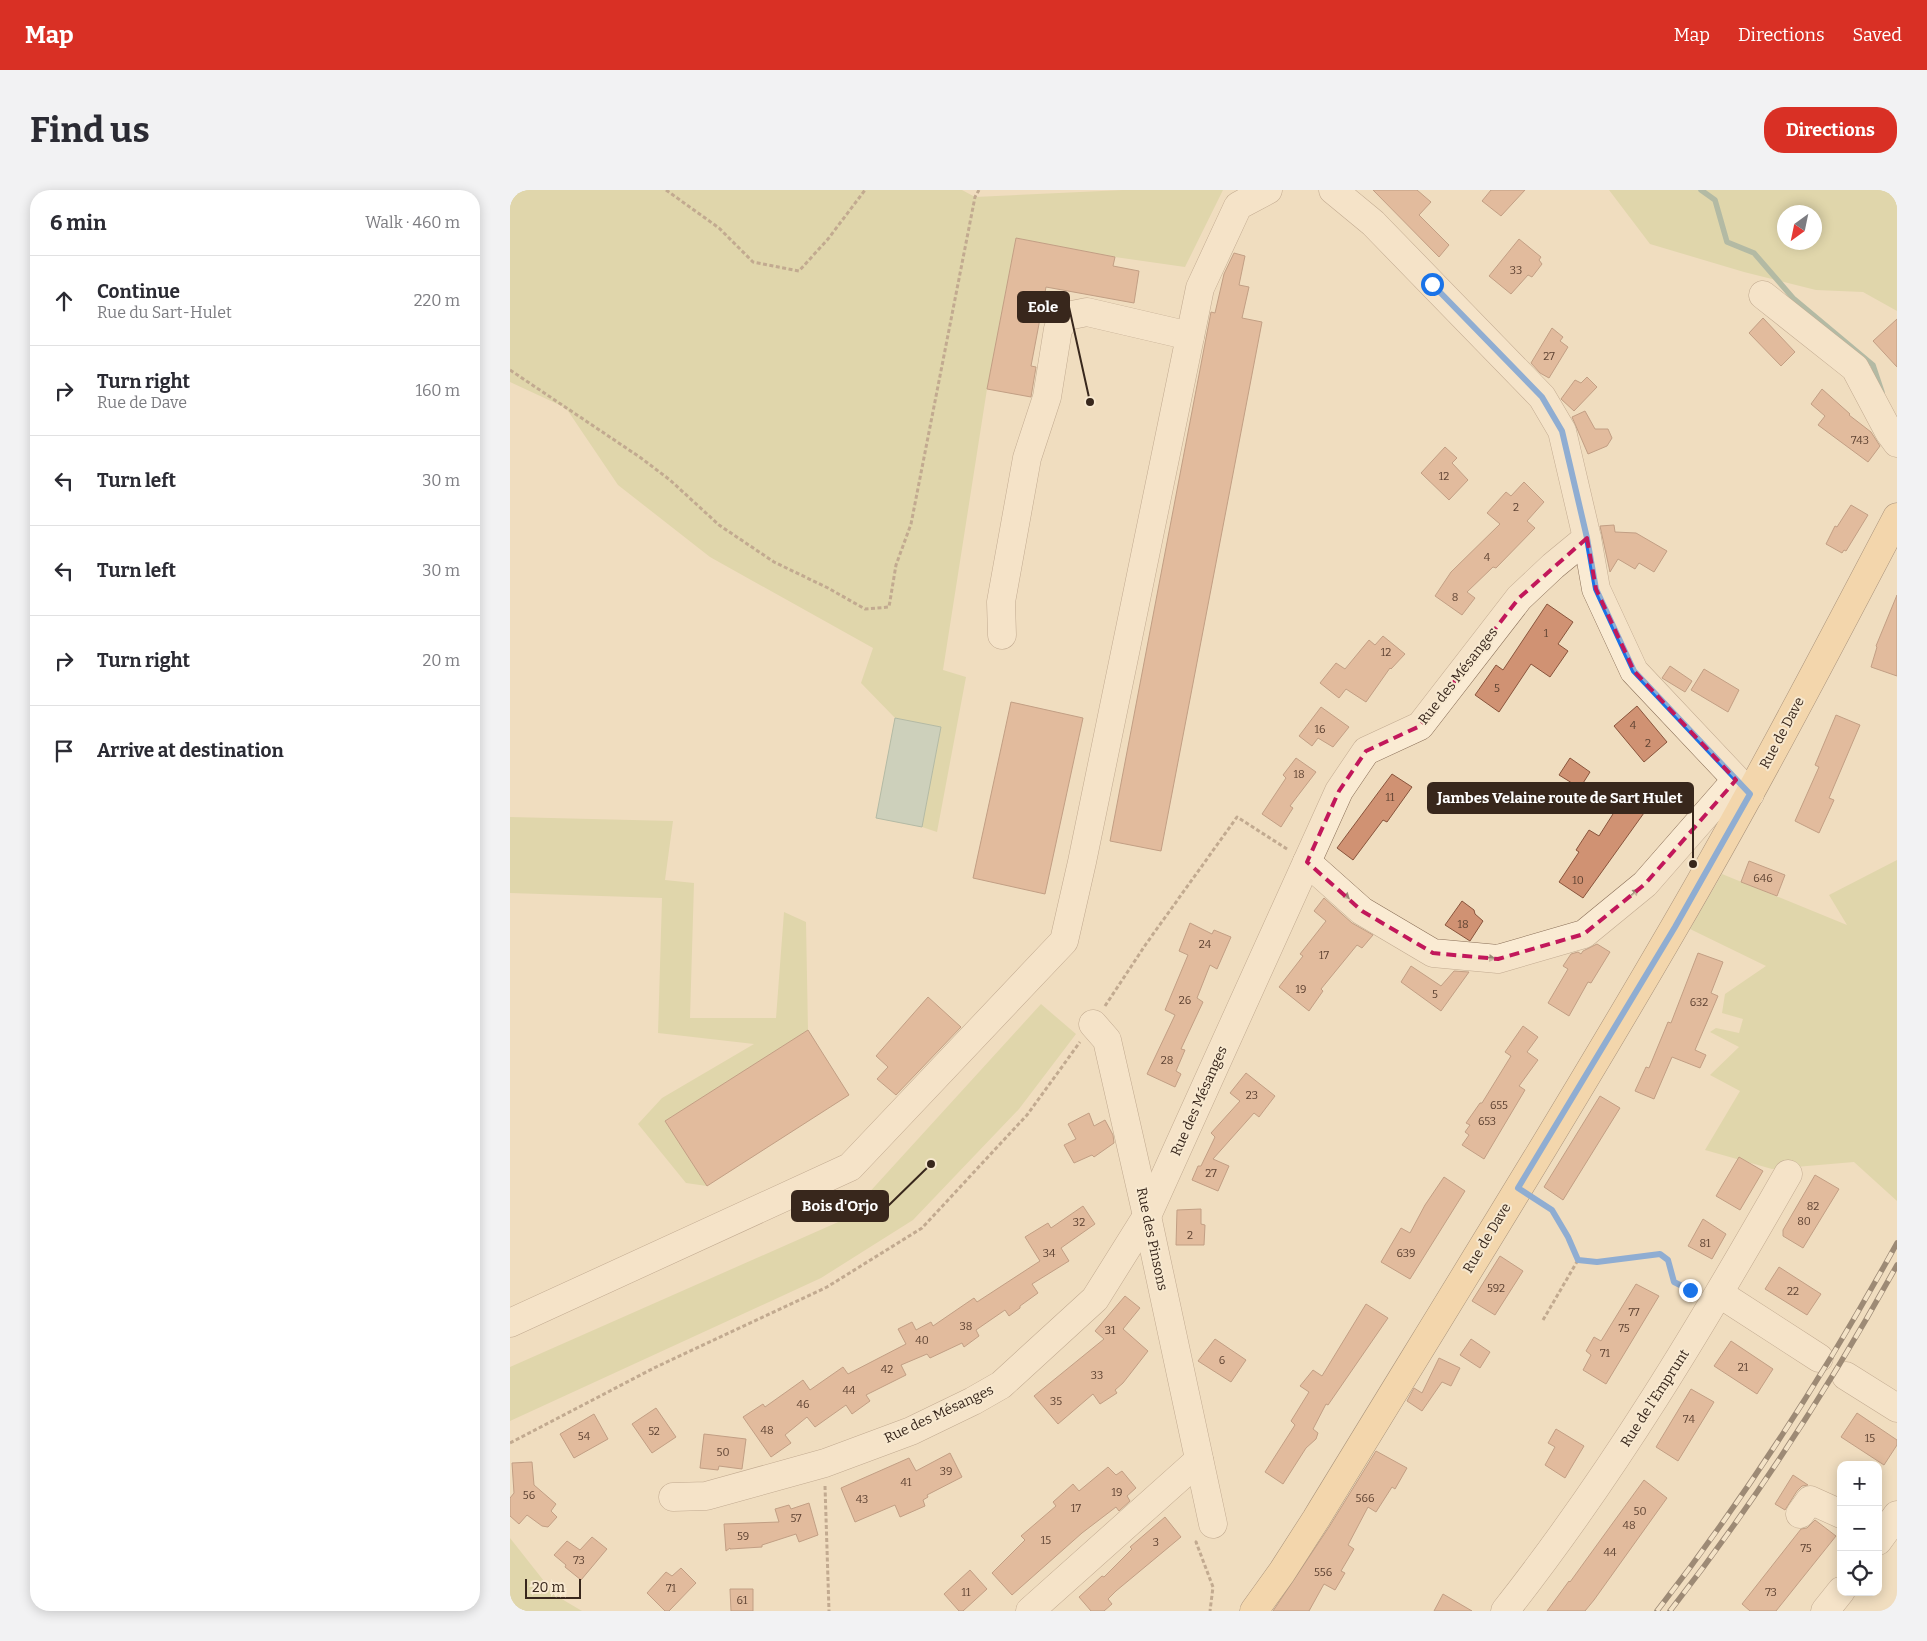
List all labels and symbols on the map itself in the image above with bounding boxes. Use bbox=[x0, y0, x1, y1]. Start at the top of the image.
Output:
north arrow bbox=[1777, 205, 1822, 250]
house number: 33 bbox=[1510, 264, 1522, 277]
route start bbox=[1421, 273, 1444, 296]
callout: Eole bbox=[1018, 292, 1069, 322]
text: Eole bbox=[1028, 298, 1058, 316]
house number: 27 bbox=[1543, 350, 1555, 363]
house number: 743 bbox=[1851, 434, 1869, 447]
house number: 12 bbox=[1439, 470, 1449, 483]
house number: 2 bbox=[1513, 501, 1519, 514]
house number: 4 bbox=[1484, 551, 1491, 564]
house number: 8 bbox=[1452, 591, 1458, 604]
street label: Rue des Mésanges bbox=[1415, 624, 1501, 728]
house number: 1 bbox=[1544, 627, 1549, 640]
house number: 12 bbox=[1381, 646, 1391, 659]
house number: 5 bbox=[1494, 682, 1500, 695]
street label: Rue de Dave bbox=[1756, 694, 1808, 772]
house number: 4 bbox=[1630, 719, 1637, 732]
house number: 16 bbox=[1315, 723, 1325, 736]
house number: 2 bbox=[1645, 737, 1651, 750]
house number: 18 bbox=[1293, 768, 1305, 781]
callout: Jambes Velaine route de Sart Hulet bbox=[1428, 783, 1693, 813]
text: Jambes Velaine route de Sart Hulet bbox=[1436, 789, 1683, 807]
house number: 11 bbox=[1386, 791, 1395, 804]
house number: 646 bbox=[1753, 872, 1773, 885]
house number: 10 bbox=[1572, 874, 1584, 887]
one-way arrow bbox=[1627, 888, 1640, 899]
one-way arrow bbox=[1337, 889, 1350, 900]
house number: 18 bbox=[1457, 918, 1469, 931]
house number: 24 bbox=[1199, 938, 1212, 951]
house number: 17 bbox=[1319, 949, 1329, 962]
one-way arrow bbox=[1481, 954, 1497, 962]
house number: 19 bbox=[1296, 983, 1306, 996]
house number: 5 bbox=[1432, 988, 1438, 1001]
house number: 26 bbox=[1179, 994, 1191, 1007]
house number: 632 bbox=[1690, 996, 1708, 1009]
street label: Rue des Mésanges bbox=[1167, 1043, 1231, 1159]
house number: 28 bbox=[1161, 1054, 1173, 1067]
house number: 23 bbox=[1246, 1089, 1258, 1102]
house number: 655 bbox=[1490, 1099, 1508, 1112]
house number: 653 bbox=[1478, 1115, 1496, 1128]
house number: 27 bbox=[1205, 1167, 1217, 1180]
street label: Rue des Pinsons bbox=[1133, 1186, 1171, 1292]
callout: Bois d'Orjo bbox=[792, 1191, 888, 1221]
text: Bois d'Orjo bbox=[802, 1197, 878, 1215]
street label: Rue de Dave bbox=[1459, 1200, 1515, 1276]
house number: 82 bbox=[1807, 1200, 1819, 1213]
house number: 80 bbox=[1797, 1215, 1811, 1228]
house number: 32 bbox=[1073, 1216, 1085, 1229]
house number: 2 bbox=[1187, 1229, 1193, 1242]
house number: 81 bbox=[1699, 1237, 1711, 1250]
house number: 34 bbox=[1043, 1247, 1056, 1260]
house number: 639 bbox=[1396, 1247, 1416, 1260]
route end bbox=[1679, 1279, 1702, 1302]
house number: 592 bbox=[1487, 1282, 1505, 1295]
house number: 22 bbox=[1787, 1285, 1799, 1298]
house number: 77 bbox=[1628, 1306, 1640, 1319]
house number: 38 bbox=[960, 1320, 972, 1333]
house number: 75 bbox=[1618, 1322, 1630, 1335]
house number: 31 bbox=[1105, 1324, 1116, 1337]
house number: 40 bbox=[915, 1334, 929, 1347]
street label: Rue de l'Emprunt bbox=[1617, 1346, 1693, 1450]
house number: 71 bbox=[1600, 1347, 1611, 1360]
house number: 6 bbox=[1219, 1354, 1225, 1367]
house number: 21 bbox=[1738, 1361, 1749, 1374]
house number: 42 bbox=[881, 1363, 893, 1376]
house number: 33 bbox=[1091, 1369, 1103, 1382]
street label: Rue des Mésanges bbox=[882, 1381, 996, 1447]
house number: 44 bbox=[843, 1384, 856, 1397]
house number: 35 bbox=[1050, 1395, 1062, 1408]
house number: 46 bbox=[797, 1398, 809, 1411]
house number: 74 bbox=[1683, 1413, 1695, 1426]
house number: 48 bbox=[760, 1424, 774, 1437]
house number: 52 bbox=[648, 1425, 660, 1438]
house number: 54 bbox=[578, 1430, 591, 1443]
house number: 15 bbox=[1865, 1432, 1875, 1445]
house number: 50 bbox=[717, 1446, 729, 1459]
house number: 39 bbox=[940, 1465, 952, 1478]
house number: 41 bbox=[901, 1476, 912, 1489]
house number: 19 bbox=[1112, 1486, 1122, 1499]
house number: 56 bbox=[523, 1489, 535, 1502]
house number: 566 bbox=[1356, 1492, 1374, 1505]
house number: 43 bbox=[856, 1493, 868, 1506]
house number: 17 bbox=[1071, 1502, 1081, 1515]
house number: 50 bbox=[1634, 1505, 1646, 1518]
house number: 57 bbox=[790, 1512, 802, 1525]
house number: 48 bbox=[1622, 1519, 1636, 1532]
house number: 59 bbox=[737, 1530, 749, 1543]
house number: 15 bbox=[1041, 1534, 1051, 1547]
house number: 3 bbox=[1153, 1536, 1159, 1549]
house number: 75 bbox=[1800, 1542, 1812, 1555]
house number: 44 bbox=[1604, 1546, 1617, 1559]
house number: 73 bbox=[573, 1554, 585, 1567]
house number: 556 bbox=[1314, 1566, 1332, 1579]
scale bar bbox=[525, 1576, 581, 1599]
house number: 71 bbox=[666, 1582, 677, 1595]
house number: 11 bbox=[962, 1586, 971, 1599]
house number: 73 bbox=[1765, 1586, 1777, 1599]
house number: 61 bbox=[737, 1594, 748, 1607]

